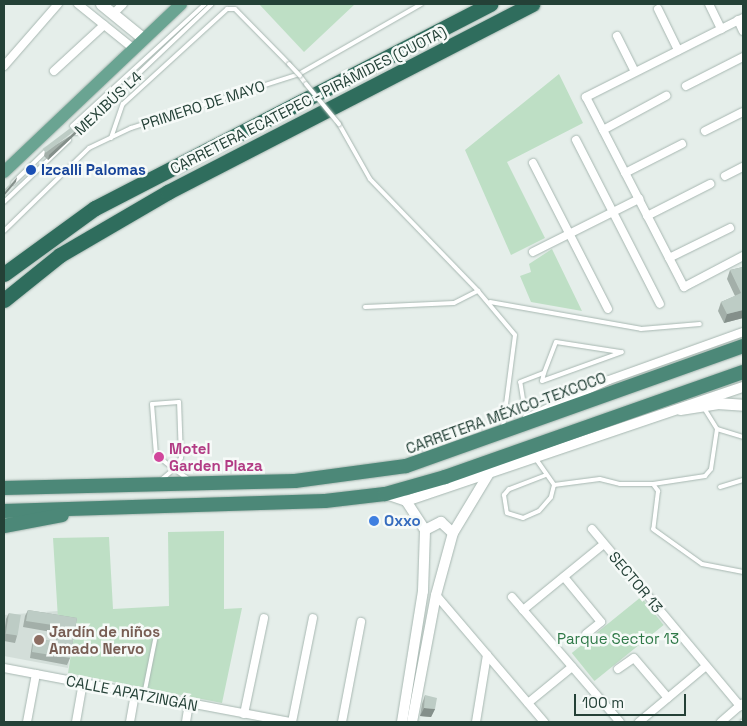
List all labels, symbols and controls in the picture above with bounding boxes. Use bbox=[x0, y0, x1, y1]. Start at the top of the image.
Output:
street label: CARRETERA ECATEPEC - PIRÁMIDES (CUOTA) bbox=[166, 22, 450, 178]
street label: MEXIBÚS L4 bbox=[71, 67, 145, 139]
street label: PRIMERO DE MAYO bbox=[139, 76, 267, 134]
place label: Izcalli Palomas bbox=[41, 161, 146, 179]
marker: Izcalli Palomas bbox=[25, 164, 37, 176]
street label: CARRETERA MÉXICO-TEXCOCO bbox=[403, 368, 609, 458]
place label: Motel Garden Plaza bbox=[169, 439, 263, 474]
marker: Motel Garden Plaza bbox=[153, 451, 165, 463]
place label: Oxxo bbox=[384, 512, 421, 530]
marker: Oxxo bbox=[368, 515, 380, 527]
street label: SECTOR 13 bbox=[605, 548, 667, 616]
place label: Jardín de niños Amado Nervo bbox=[49, 622, 160, 657]
park label: Parque Sector 13 bbox=[557, 630, 679, 648]
marker: Jardín de niños Amado Nervo bbox=[33, 634, 45, 646]
street label: CALLE APATZINGÁN bbox=[65, 671, 199, 715]
scale bar bbox=[577, 684, 690, 716]
text: 100 m bbox=[582, 693, 624, 712]

